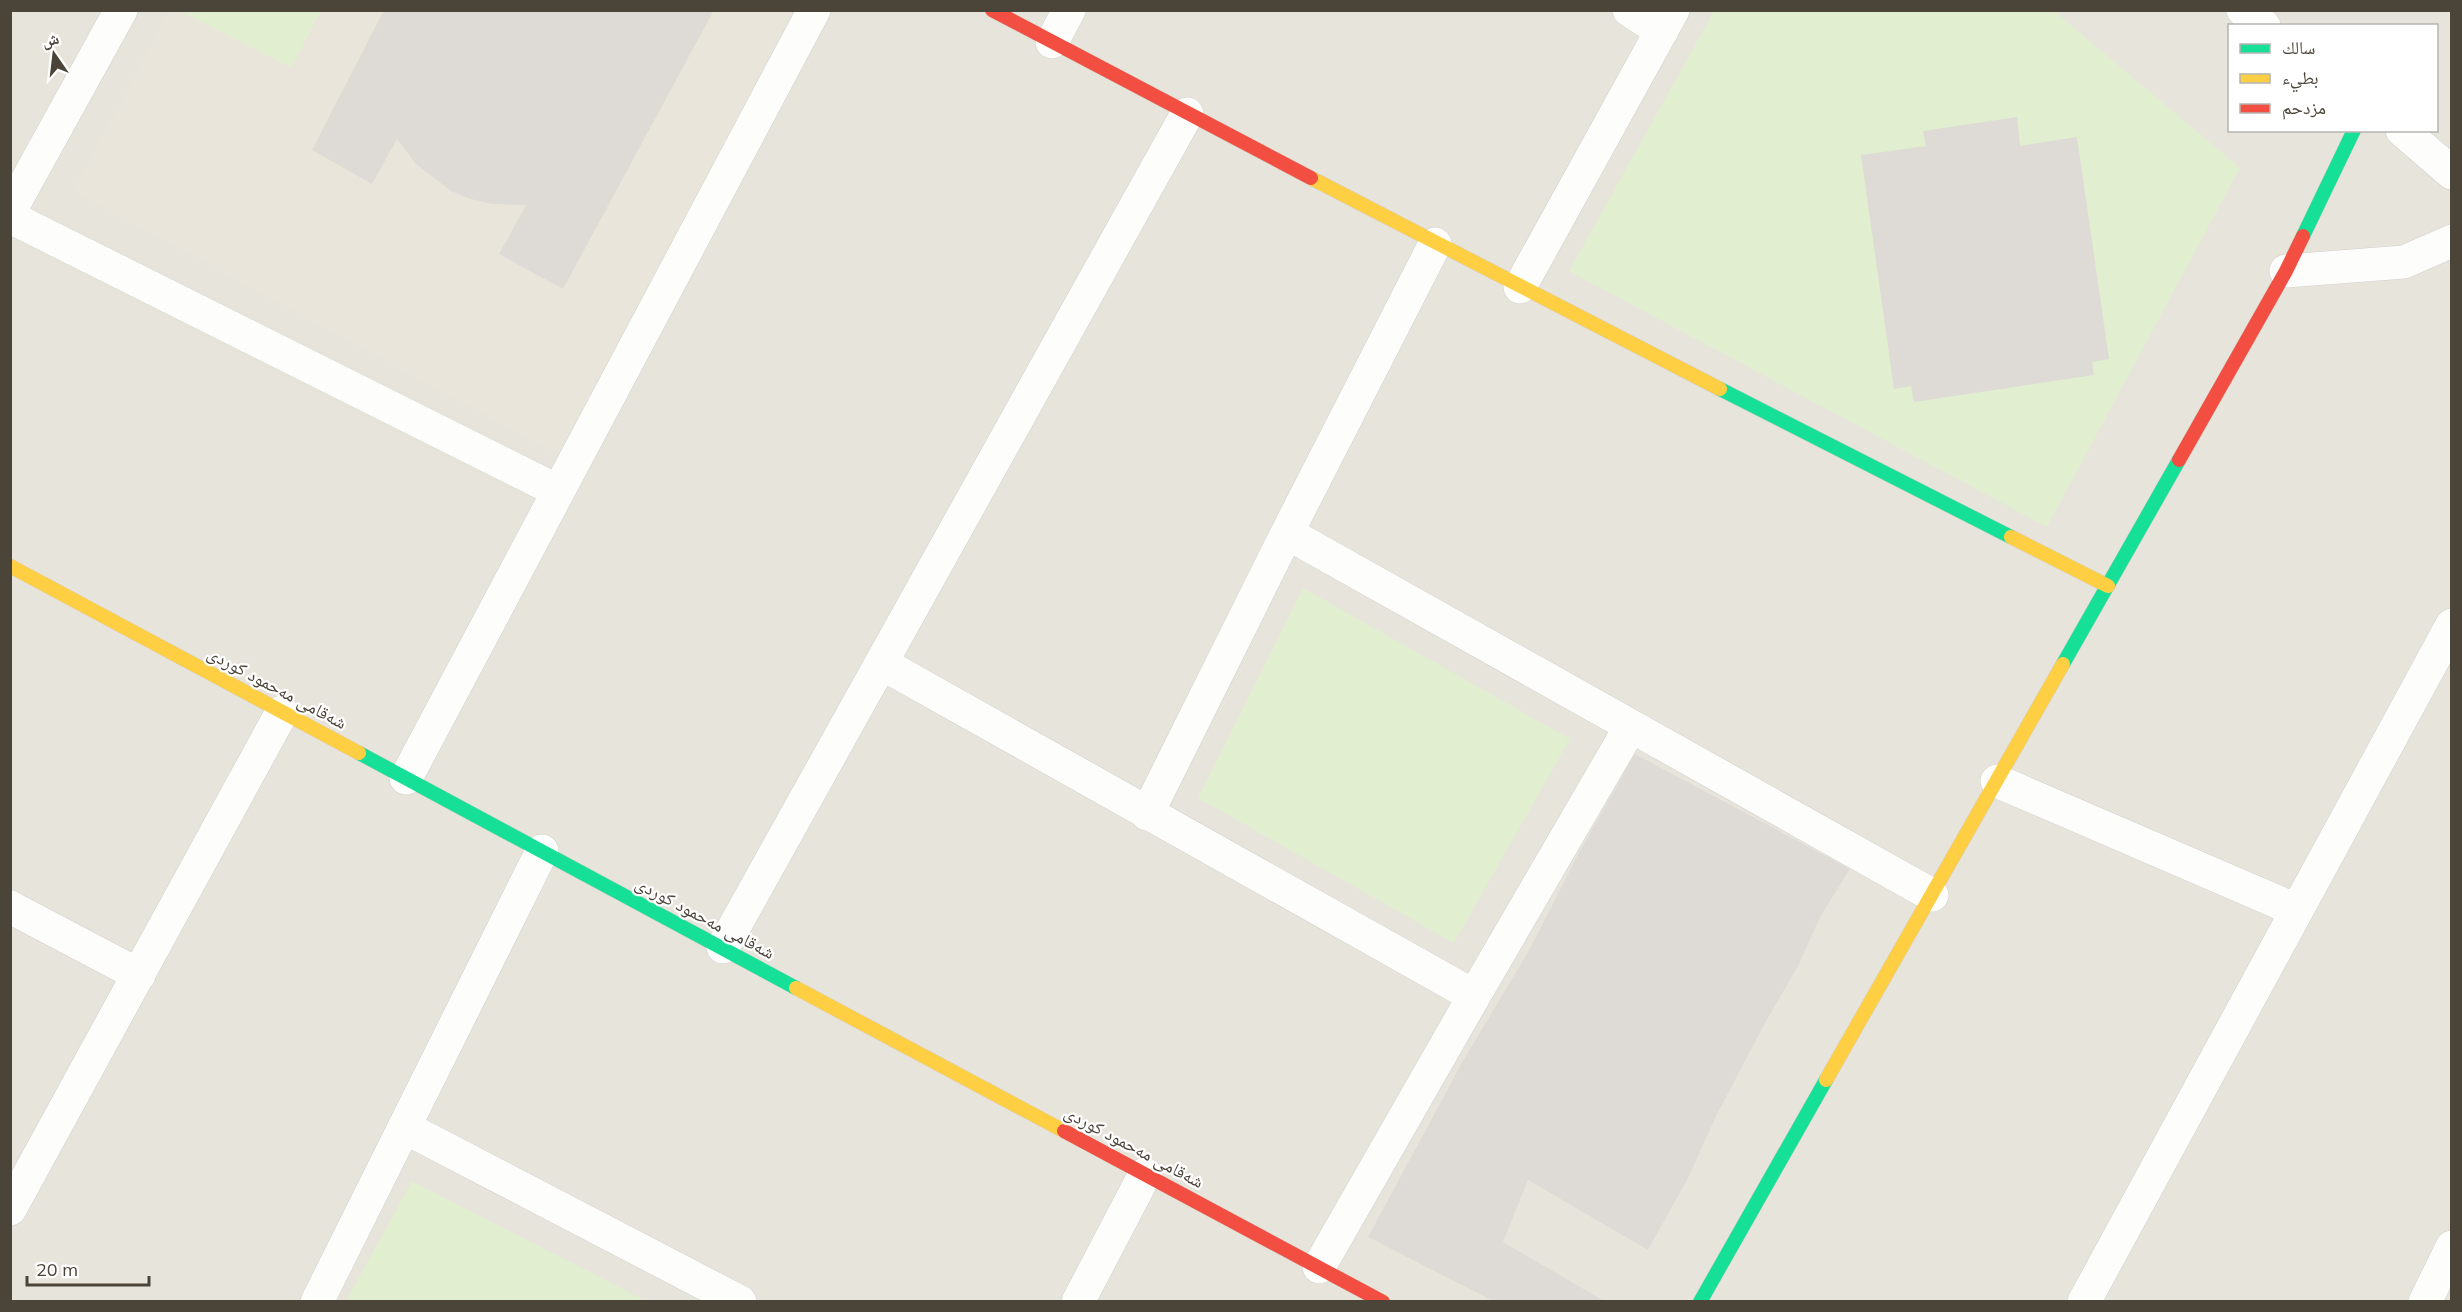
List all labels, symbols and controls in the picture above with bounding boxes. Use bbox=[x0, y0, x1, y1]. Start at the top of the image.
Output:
north arrow bbox=[24, 24, 84, 84]
legend bbox=[2228, 24, 2438, 132]
text: ش bbox=[40, 28, 61, 51]
text: سالك bbox=[2282, 36, 2315, 59]
text: بطيء bbox=[2282, 66, 2319, 93]
text: مزدحم bbox=[2282, 96, 2326, 120]
street label: شەقامی مەحمود کوردی bbox=[204, 641, 351, 734]
street label: شەقامی مەحمود کوردی bbox=[632, 871, 779, 964]
street label: شەقامی مەحمود کوردی bbox=[1061, 1100, 1208, 1193]
scale bar bbox=[27, 1249, 148, 1287]
text: 20 m bbox=[36, 1258, 78, 1281]

